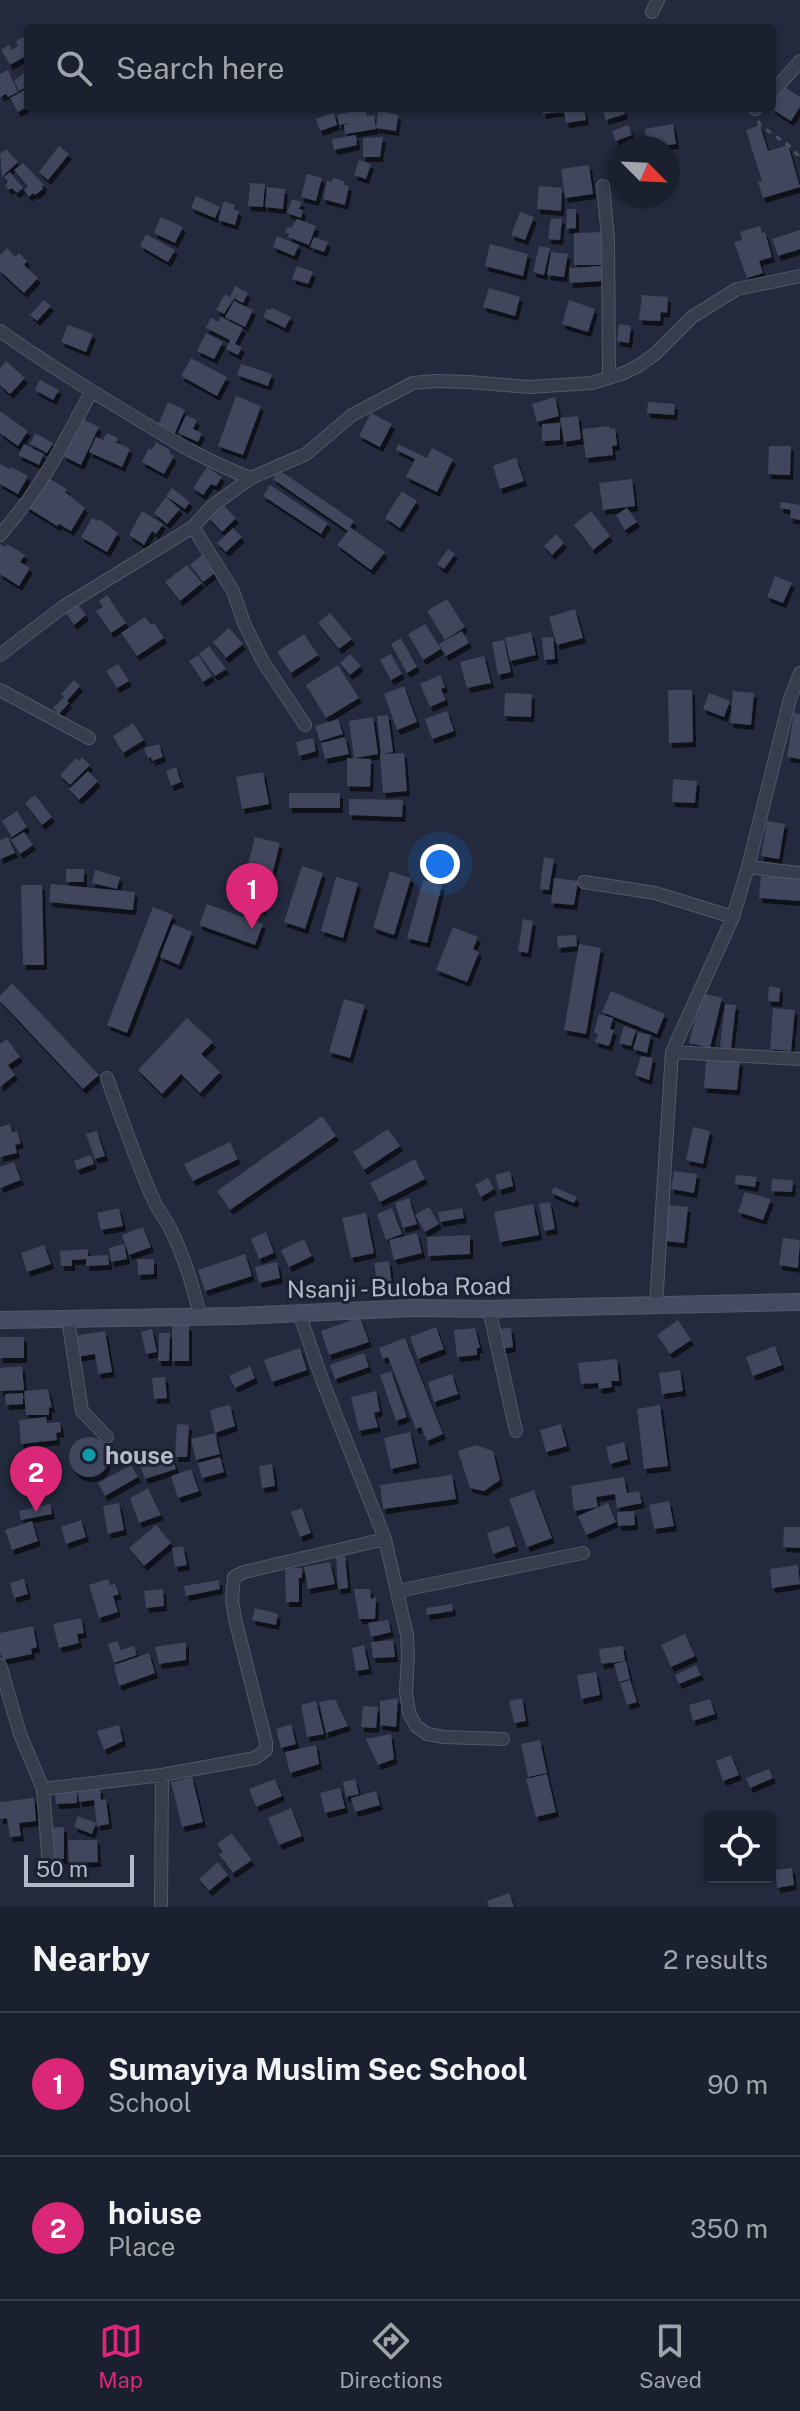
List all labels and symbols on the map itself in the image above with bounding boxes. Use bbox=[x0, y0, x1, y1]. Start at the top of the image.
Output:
north arrow bbox=[608, 136, 680, 208]
your location bbox=[420, 844, 460, 884]
pin: 1 bbox=[226, 863, 278, 929]
street label: Nsanji - Buloba Road bbox=[287, 1271, 511, 1303]
place label: house bbox=[105, 1441, 174, 1469]
pin: 2 bbox=[10, 1446, 62, 1512]
marker: house bbox=[80, 1446, 98, 1464]
scale bar bbox=[24, 1851, 134, 1887]

